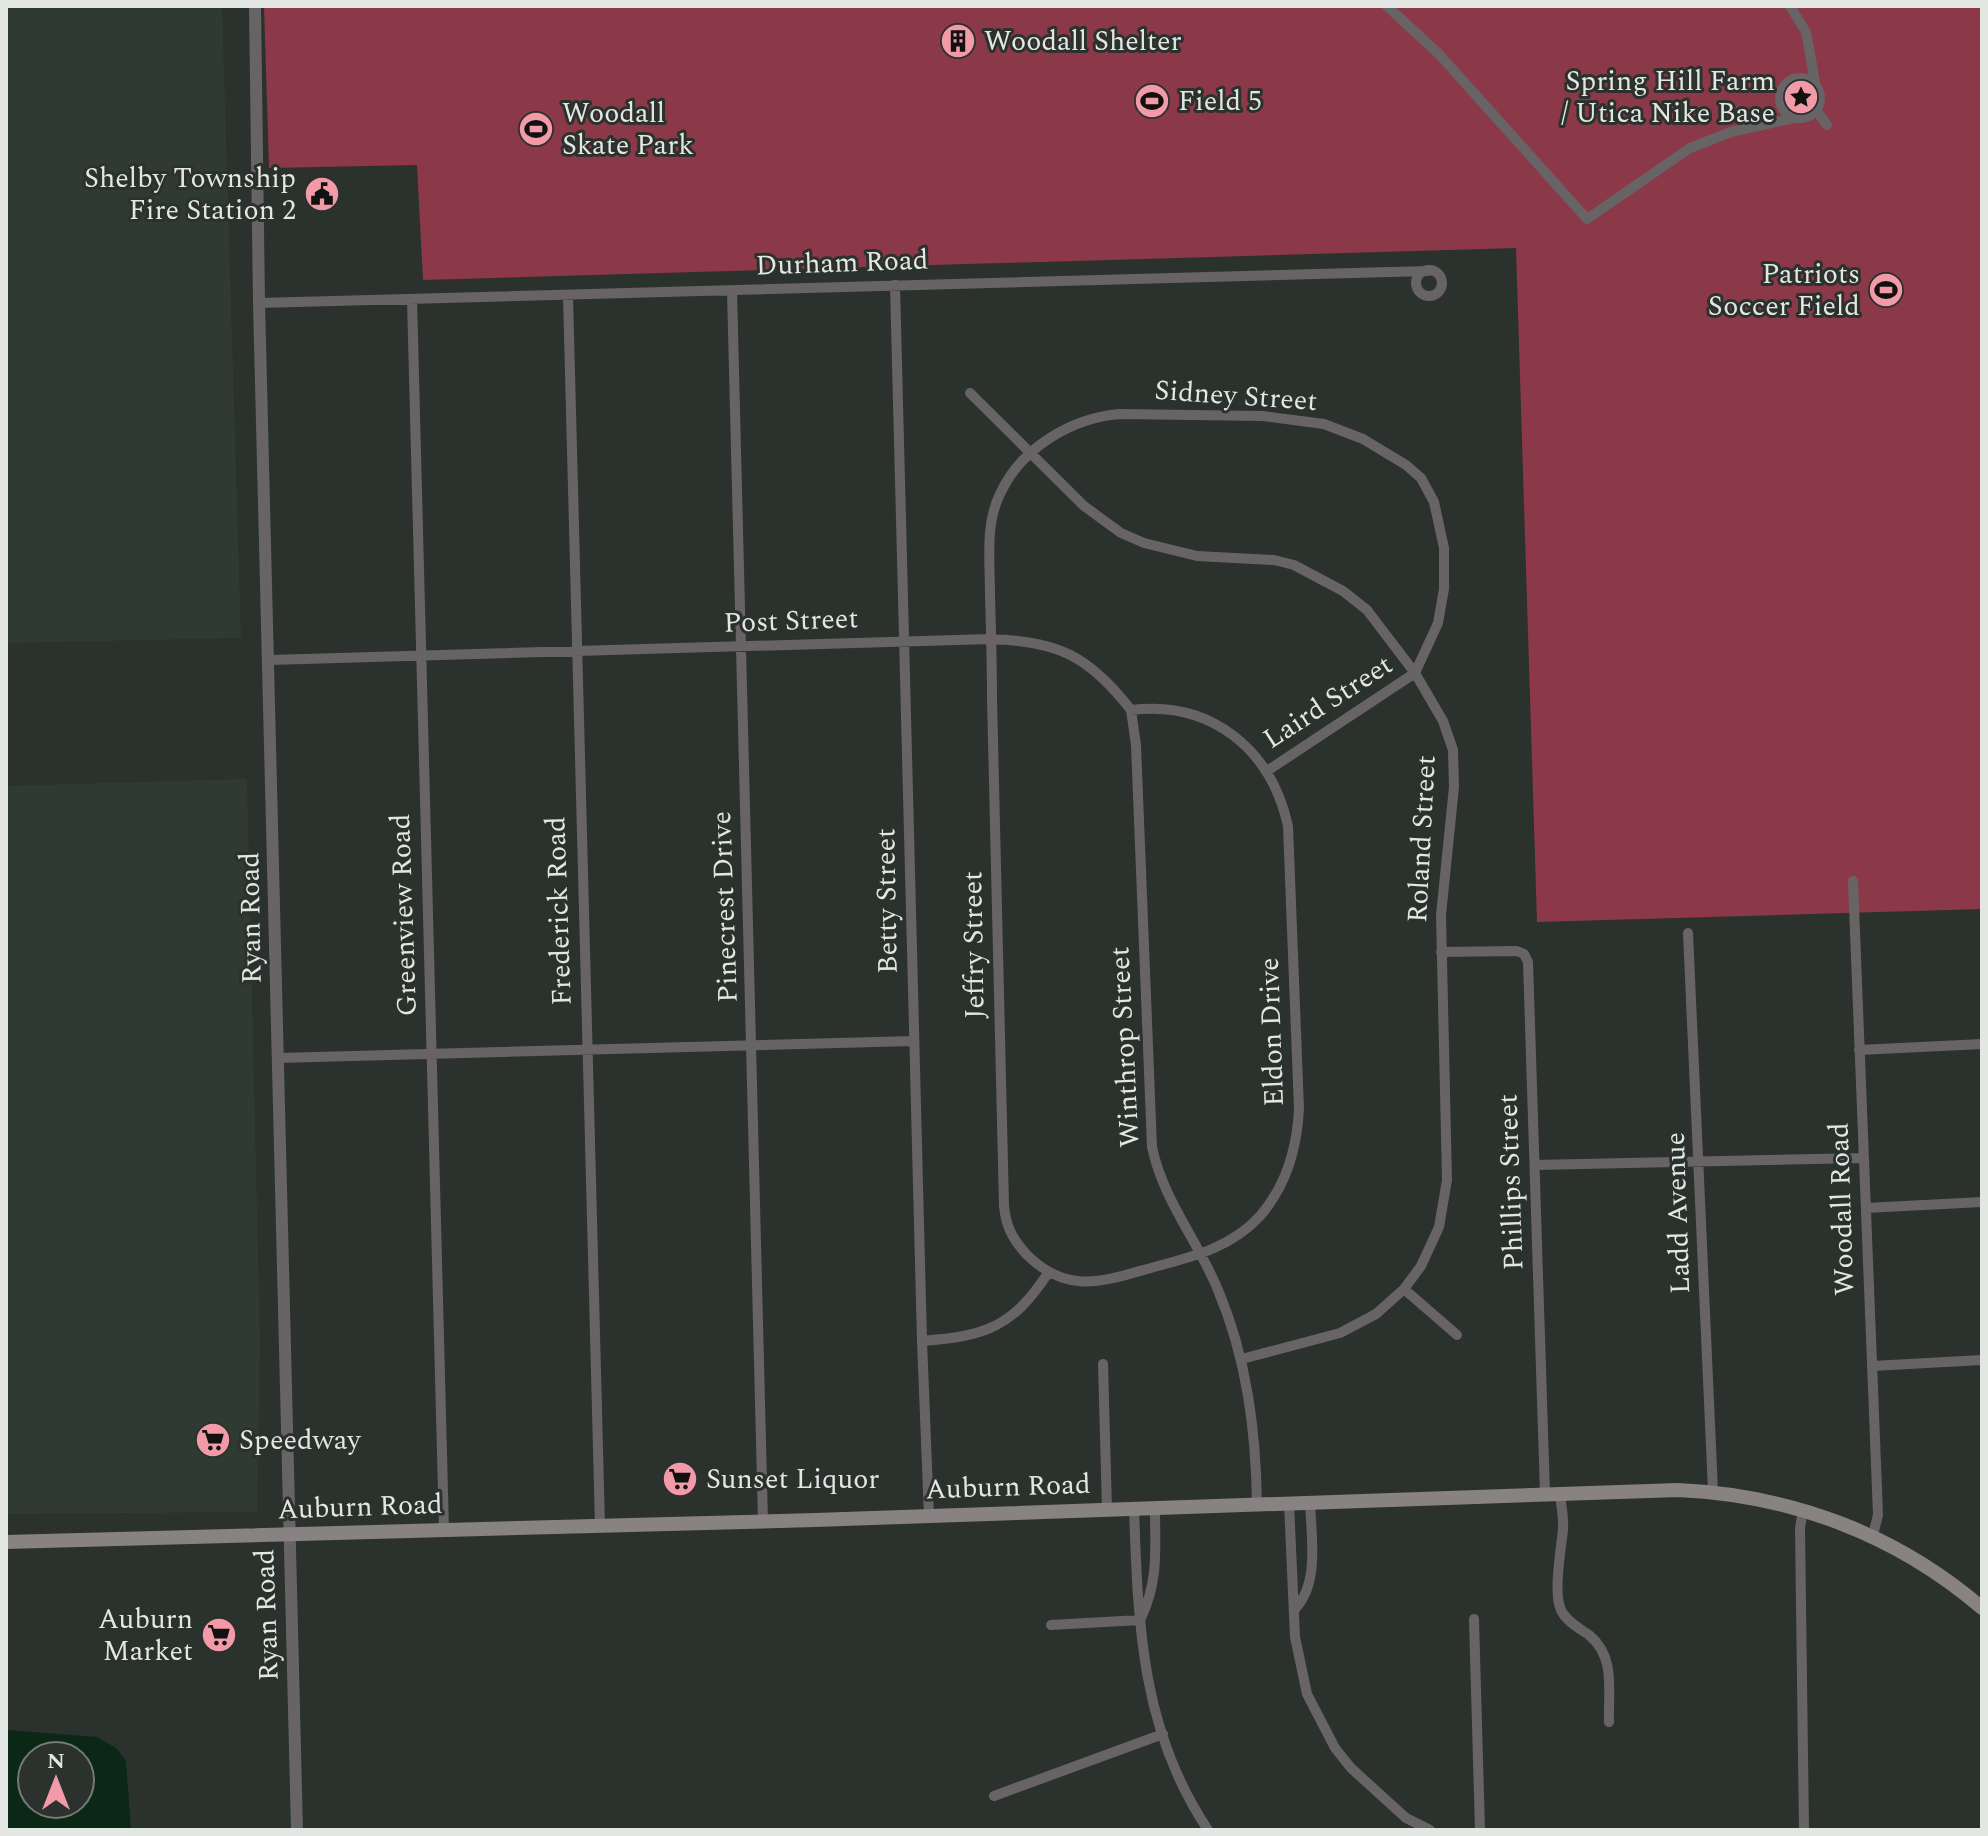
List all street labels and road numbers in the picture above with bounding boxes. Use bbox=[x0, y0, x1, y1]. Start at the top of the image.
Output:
street label: Durham Road bbox=[755, 239, 929, 287]
street label: Sidney Street bbox=[1153, 369, 1319, 423]
street label: Post Street bbox=[723, 597, 859, 645]
street label: Laird Street bbox=[1254, 644, 1402, 760]
street label: Roland Street bbox=[1396, 754, 1448, 924]
street label: Pinecrest Drive bbox=[700, 810, 750, 1004]
street label: Greenview Road bbox=[379, 813, 429, 1017]
street label: Frederick Road bbox=[534, 816, 584, 1006]
street label: Betty Street bbox=[864, 828, 910, 974]
street label: Ryan Road bbox=[228, 852, 274, 984]
street label: Jeffry Street bbox=[951, 871, 997, 1019]
street label: Winthrop Street bbox=[1098, 945, 1152, 1149]
street label: Eldon Drive bbox=[1248, 957, 1296, 1107]
street label: Phillips Street bbox=[1486, 1093, 1536, 1271]
street label: Woodall Road bbox=[1817, 1122, 1867, 1296]
street label: Ladd Avenue bbox=[1654, 1131, 1702, 1295]
street label: Auburn Road bbox=[925, 1463, 1091, 1511]
street label: Auburn Road bbox=[277, 1483, 443, 1531]
street label: Ryan Road bbox=[243, 1548, 291, 1682]

